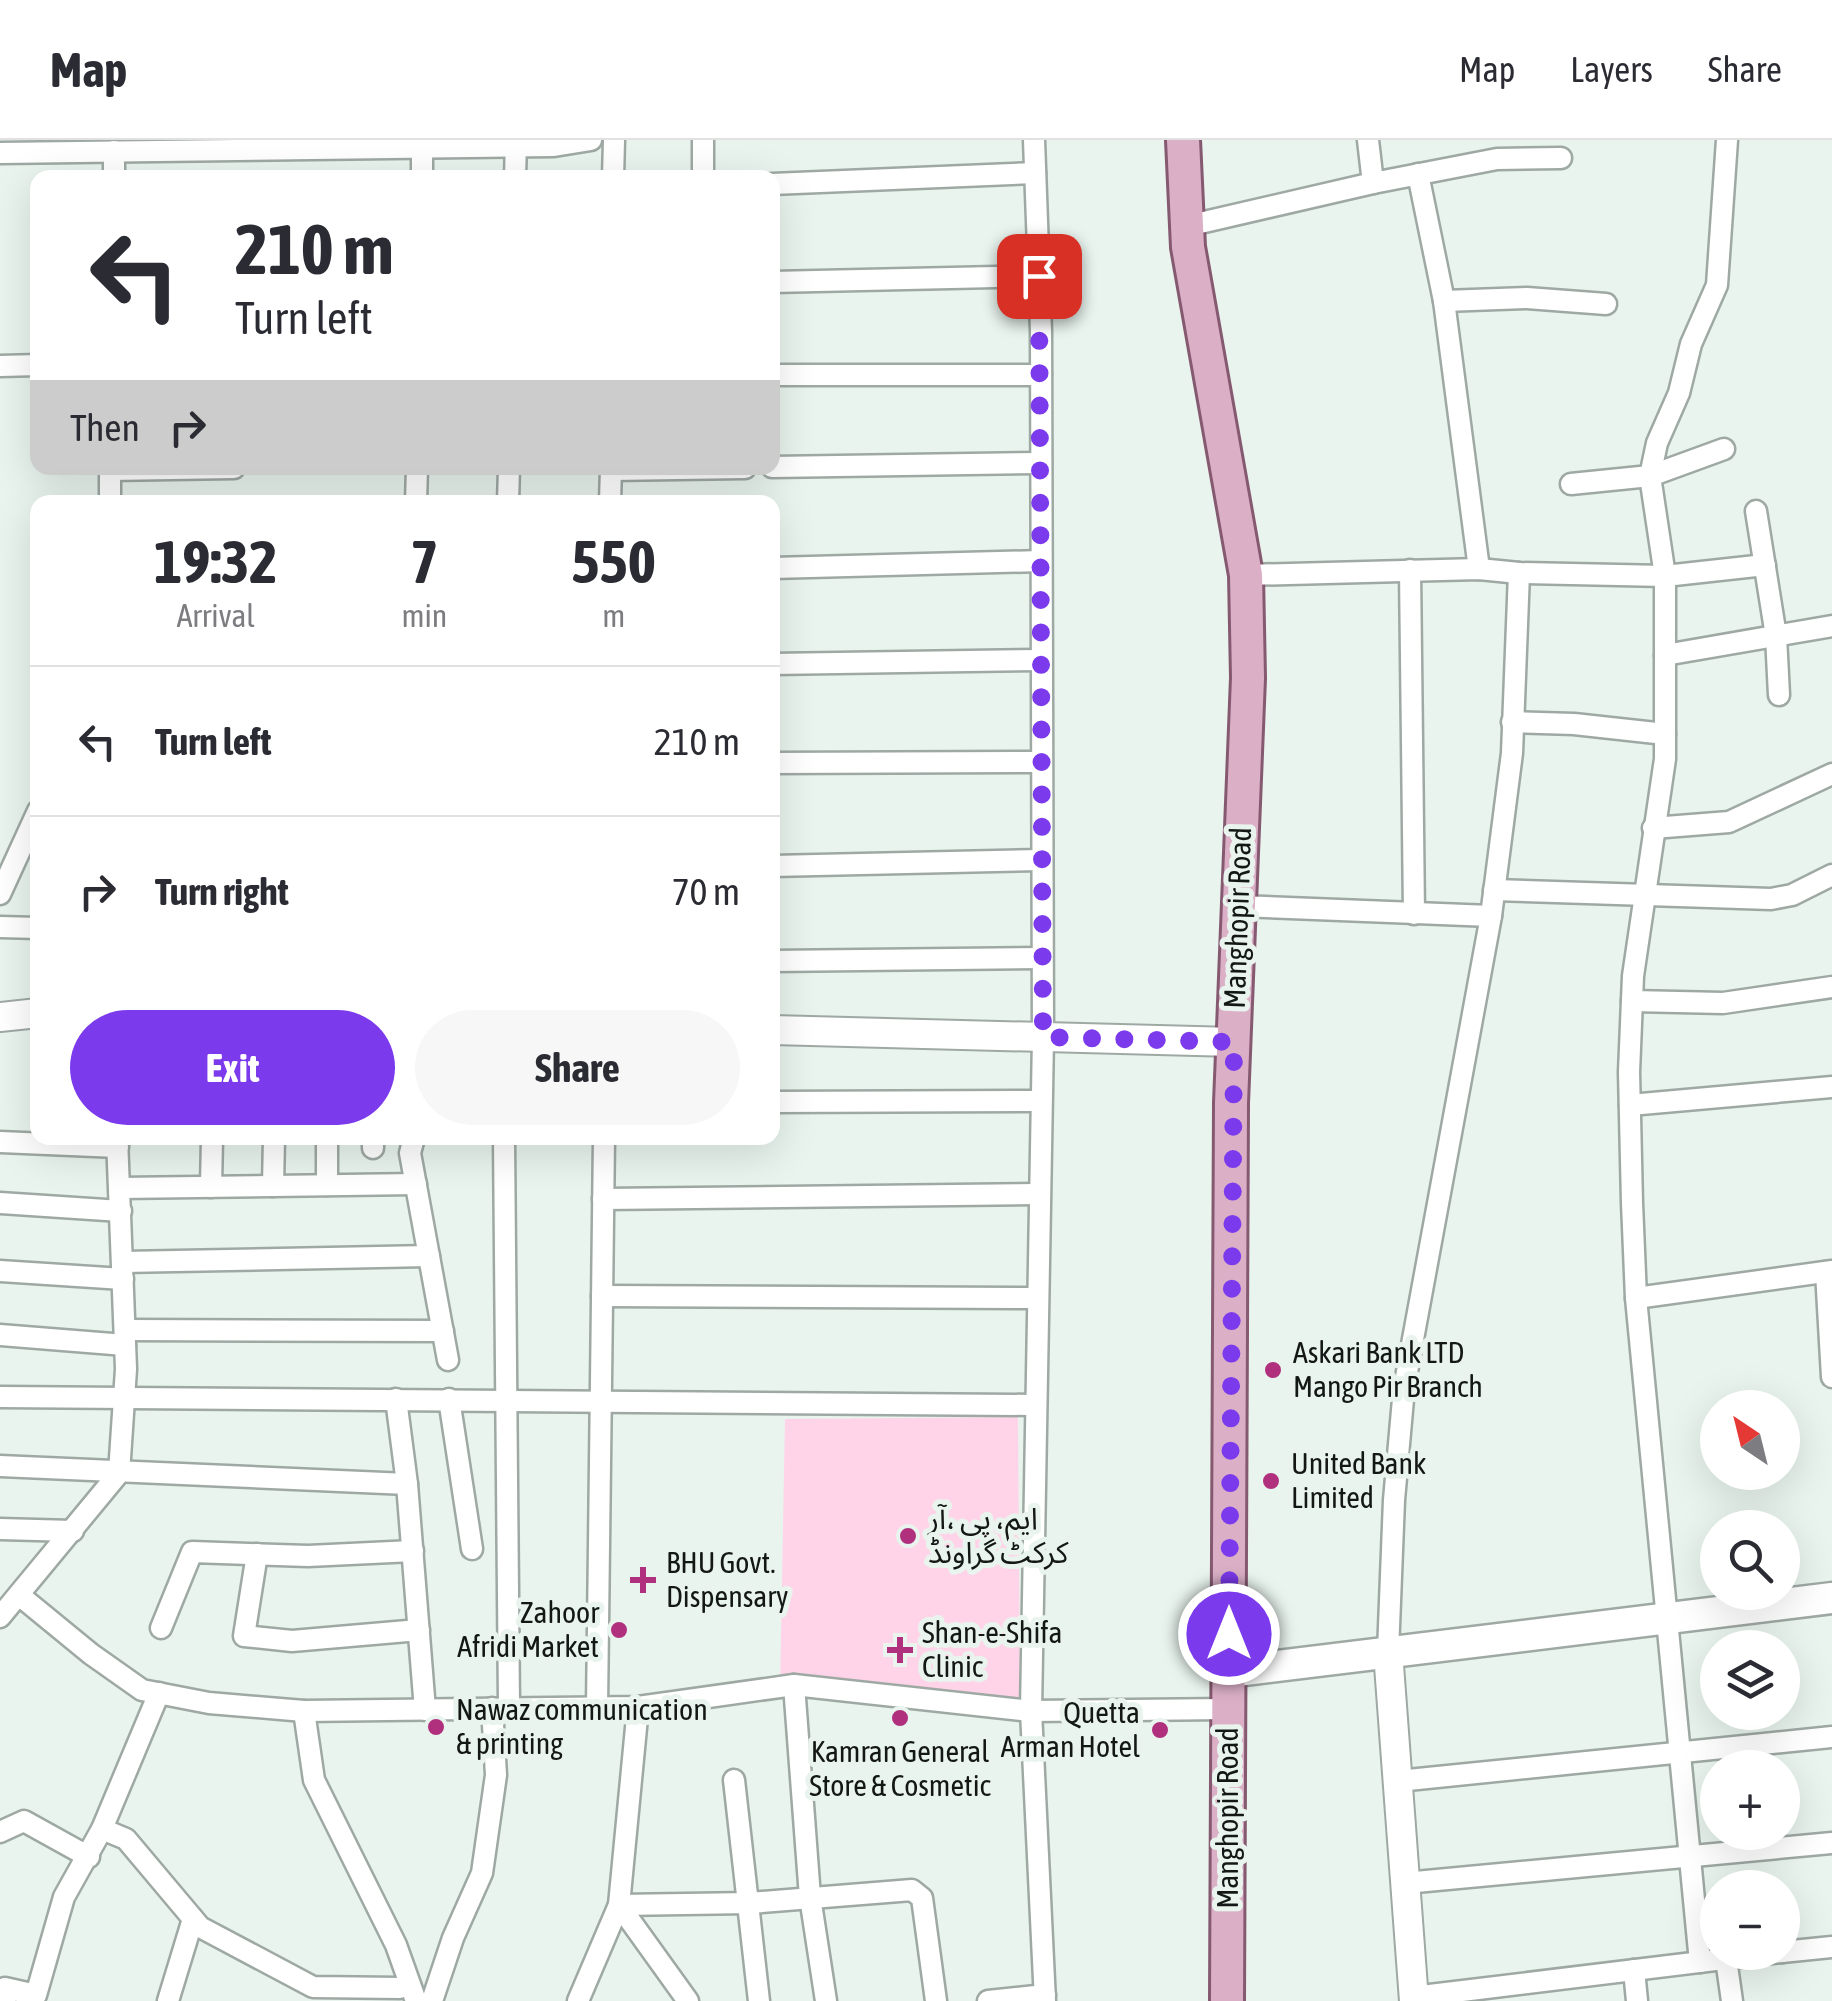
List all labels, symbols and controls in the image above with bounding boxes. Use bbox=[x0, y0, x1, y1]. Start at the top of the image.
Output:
text: Map bbox=[50, 42, 127, 97]
text: Map bbox=[1459, 49, 1515, 89]
text: Layers bbox=[1570, 49, 1653, 89]
text: Share bbox=[1708, 49, 1782, 89]
text: 210 m bbox=[235, 209, 394, 289]
icon: left bbox=[70, 210, 200, 340]
pin bbox=[997, 234, 1082, 319]
icon: arrive bbox=[1012, 249, 1067, 304]
text: Turn left bbox=[235, 292, 373, 344]
icon: right bbox=[160, 400, 215, 455]
text: Then bbox=[70, 406, 140, 449]
text: 19:32 bbox=[154, 527, 277, 596]
text: 7 bbox=[410, 527, 439, 596]
text: 550 bbox=[571, 527, 656, 596]
text: Arrival bbox=[177, 597, 255, 634]
text: min bbox=[401, 597, 447, 634]
text: m bbox=[602, 597, 625, 634]
icon: left bbox=[70, 714, 125, 769]
text: Turn left bbox=[155, 720, 271, 763]
text: 210 m bbox=[654, 720, 740, 763]
street label: Manghopir Road bbox=[1217, 827, 1257, 1009]
icon: right bbox=[70, 864, 125, 919]
text: Turn right bbox=[155, 870, 289, 913]
text: 70 m bbox=[672, 870, 740, 913]
button: Exit bbox=[70, 1010, 395, 1125]
button: Share bbox=[415, 1010, 740, 1125]
place label: Askari Bank LTD Mango Pir Branch bbox=[1293, 1335, 1483, 1403]
marker: Askari Bank LTD Mango Pir Branch bbox=[1262, 1359, 1284, 1381]
north arrow bbox=[1700, 1390, 1800, 1490]
map controls bbox=[1700, 1390, 1800, 1970]
place label: United Bank Limited bbox=[1291, 1446, 1426, 1514]
marker: United Bank Limited bbox=[1260, 1470, 1282, 1492]
place label: ایم، پی ،آر کرکٹ گراونڈ bbox=[927, 1501, 1069, 1570]
button: search bbox=[1700, 1510, 1800, 1610]
marker: ایم، پی ،آر کرکٹ گراونڈ bbox=[897, 1525, 919, 1547]
place label: BHU Govt. Dispensary bbox=[666, 1545, 788, 1613]
marker: BHU Govt. Dispensary bbox=[630, 1567, 656, 1593]
position arrow bbox=[1177, 1582, 1281, 1686]
place label: Zahoor Afridi Market bbox=[457, 1595, 600, 1663]
place label: Shan-e-Shifa Clinic bbox=[922, 1615, 1063, 1683]
marker: Zahoor Afridi Market bbox=[608, 1619, 630, 1641]
button: layers bbox=[1700, 1630, 1800, 1730]
marker: Shan-e-Shifa Clinic bbox=[887, 1637, 913, 1663]
place label: Nawaz communication & printing bbox=[456, 1692, 708, 1760]
place label: Quetta Arman Hotel bbox=[1001, 1695, 1140, 1763]
marker: Kamran General Store & Cosmetic bbox=[889, 1707, 911, 1729]
marker: Nawaz communication & printing bbox=[425, 1716, 447, 1738]
marker: Quetta Arman Hotel bbox=[1149, 1719, 1171, 1741]
street label: Manghopir Road bbox=[1210, 1727, 1244, 1909]
place label: Kamran General Store & Cosmetic bbox=[809, 1734, 992, 1802]
button: + bbox=[1700, 1750, 1800, 1850]
button: − bbox=[1700, 1870, 1800, 1970]

